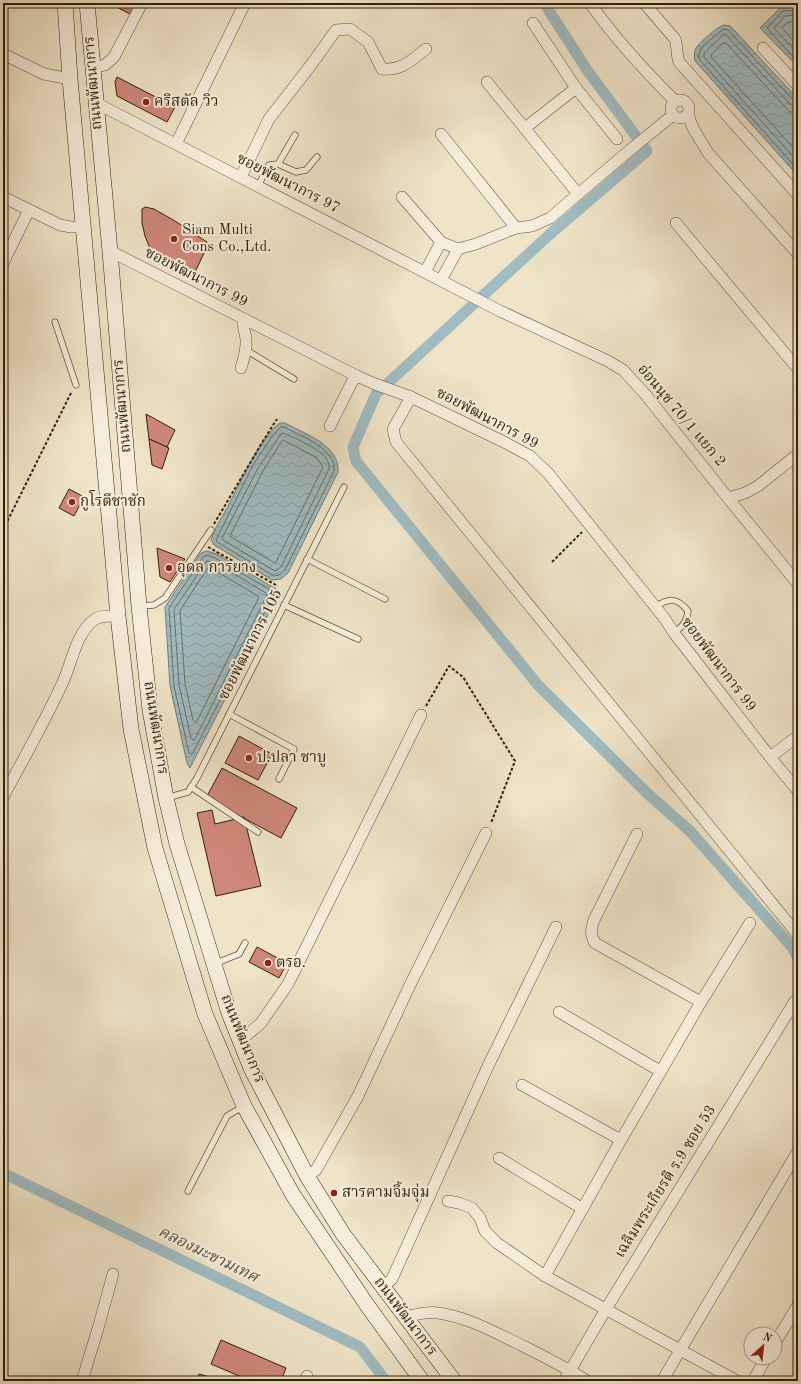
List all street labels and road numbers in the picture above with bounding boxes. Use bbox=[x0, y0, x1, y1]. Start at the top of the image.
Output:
street label: ถนนพัฒนาการ bbox=[80, 35, 106, 131]
street label: ซอยพัฒนาการ 97 bbox=[234, 150, 343, 216]
street label: ซอยพัฒนาการ 99 bbox=[142, 244, 251, 310]
street label: ถนนพัฒนาการ bbox=[109, 358, 135, 454]
street label: อ่อนนุช 70/1 แยก 2 bbox=[633, 360, 730, 471]
street label: ซอยพัฒนาการ 99 bbox=[433, 384, 542, 452]
street label: ซอยพัฒนาการ 105 bbox=[215, 586, 285, 703]
street label: ซอยพัฒนาการ 99 bbox=[678, 614, 760, 715]
street label: ถนนพัฒนาการ bbox=[140, 680, 172, 776]
street label: ถนนพัฒนาการ bbox=[217, 992, 268, 1085]
street label: เฉลิมพระเกียรติ ร.9 ซอย 53 bbox=[610, 1102, 719, 1261]
street label: ถนนพัฒนาการ bbox=[371, 1274, 441, 1359]

